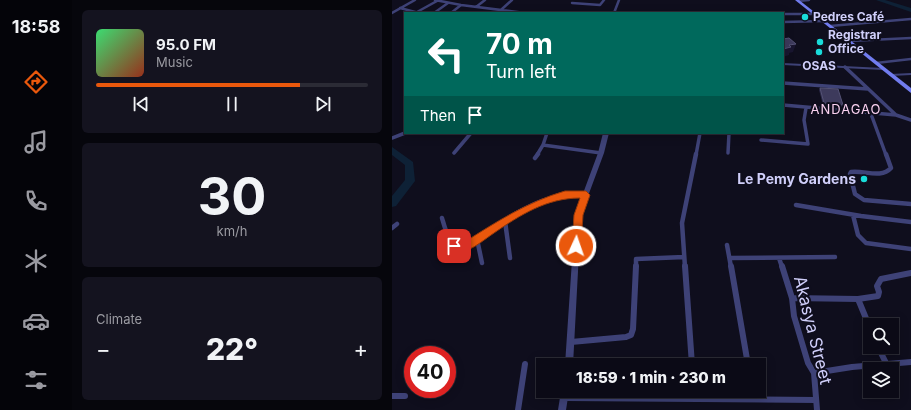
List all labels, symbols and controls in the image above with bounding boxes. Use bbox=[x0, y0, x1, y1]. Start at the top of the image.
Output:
place label: Pedres Café bbox=[813, 9, 884, 24]
marker: Pedres Café bbox=[800, 12, 810, 22]
text: 18:58 bbox=[12, 16, 60, 37]
text: 70 m bbox=[486, 27, 553, 61]
place label: Registrar Office bbox=[828, 27, 882, 56]
icon: left bbox=[420, 28, 472, 80]
text: 95.0 FM bbox=[156, 35, 216, 54]
marker: Registrar Office bbox=[815, 37, 825, 47]
marker: OSAS bbox=[814, 47, 824, 57]
text: Music bbox=[156, 54, 193, 70]
place label: OSAS bbox=[802, 58, 836, 73]
text: Turn left bbox=[486, 61, 556, 82]
icon: directions bbox=[22, 68, 50, 96]
icon: previous bbox=[130, 93, 152, 115]
icon: pause bbox=[221, 93, 243, 115]
icon: next bbox=[312, 93, 334, 115]
district label: ANDAGAO bbox=[810, 101, 882, 117]
icon: arrive bbox=[464, 104, 486, 126]
text: Then bbox=[420, 106, 456, 125]
icon: music bbox=[22, 128, 50, 156]
text: 30 bbox=[198, 165, 266, 228]
place label: Le Pemy Gardens bbox=[737, 170, 856, 187]
marker: Le Pemy Gardens bbox=[859, 174, 869, 184]
icon: phone bbox=[22, 187, 50, 215]
text: km/h bbox=[217, 223, 247, 239]
position arrow bbox=[555, 225, 597, 267]
pin bbox=[437, 229, 471, 263]
icon: arrive bbox=[443, 235, 465, 257]
icon: climate bbox=[22, 247, 50, 275]
street label: Akasya Street bbox=[790, 274, 836, 387]
icon: car bbox=[22, 307, 50, 335]
text: Climate bbox=[96, 311, 142, 327]
map controls bbox=[863, 318, 899, 398]
button: search bbox=[863, 318, 899, 354]
text: 22° bbox=[206, 331, 258, 367]
text: − bbox=[96, 336, 111, 362]
text: + bbox=[353, 336, 368, 362]
speed limit sign: 40 bbox=[404, 346, 456, 398]
button: layers bbox=[863, 362, 899, 398]
icon: filters bbox=[22, 366, 50, 394]
text: 18:59 · 1 min · 230 m bbox=[576, 368, 726, 387]

